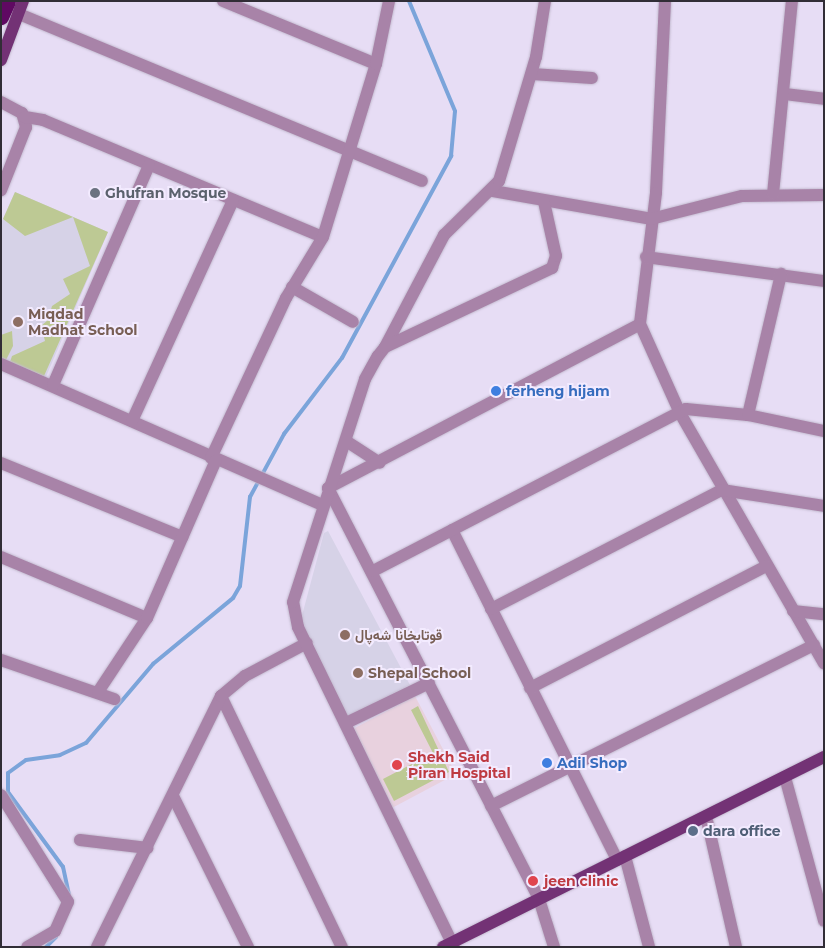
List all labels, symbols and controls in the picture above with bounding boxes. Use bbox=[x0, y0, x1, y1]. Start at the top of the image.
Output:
place label: Ghufran Mosque bbox=[105, 185, 226, 201]
marker: Ghufran Mosque bbox=[89, 187, 101, 199]
place label: Miqdad Madhat School bbox=[28, 306, 138, 338]
marker: Miqdad Madhat School bbox=[12, 316, 24, 328]
place label: ferheng hijam bbox=[506, 383, 610, 399]
marker: ferheng hijam bbox=[490, 385, 502, 397]
place label: قوتابخانا شەپال bbox=[355, 627, 442, 643]
marker: قوتابخانا شەپال bbox=[339, 629, 351, 641]
place label: Shepal School bbox=[368, 665, 471, 681]
marker: Shepal School bbox=[352, 667, 364, 679]
place label: Shekh Said Piran Hospital bbox=[408, 749, 511, 782]
place label: Adil Shop bbox=[557, 755, 627, 771]
marker: Adil Shop bbox=[541, 757, 553, 769]
marker: Shekh Said Piran Hospital bbox=[390, 758, 404, 772]
place label: dara office bbox=[703, 823, 781, 839]
marker: dara office bbox=[687, 825, 699, 837]
place label: jeen clinic bbox=[544, 873, 618, 889]
marker: jeen clinic bbox=[526, 874, 540, 888]

